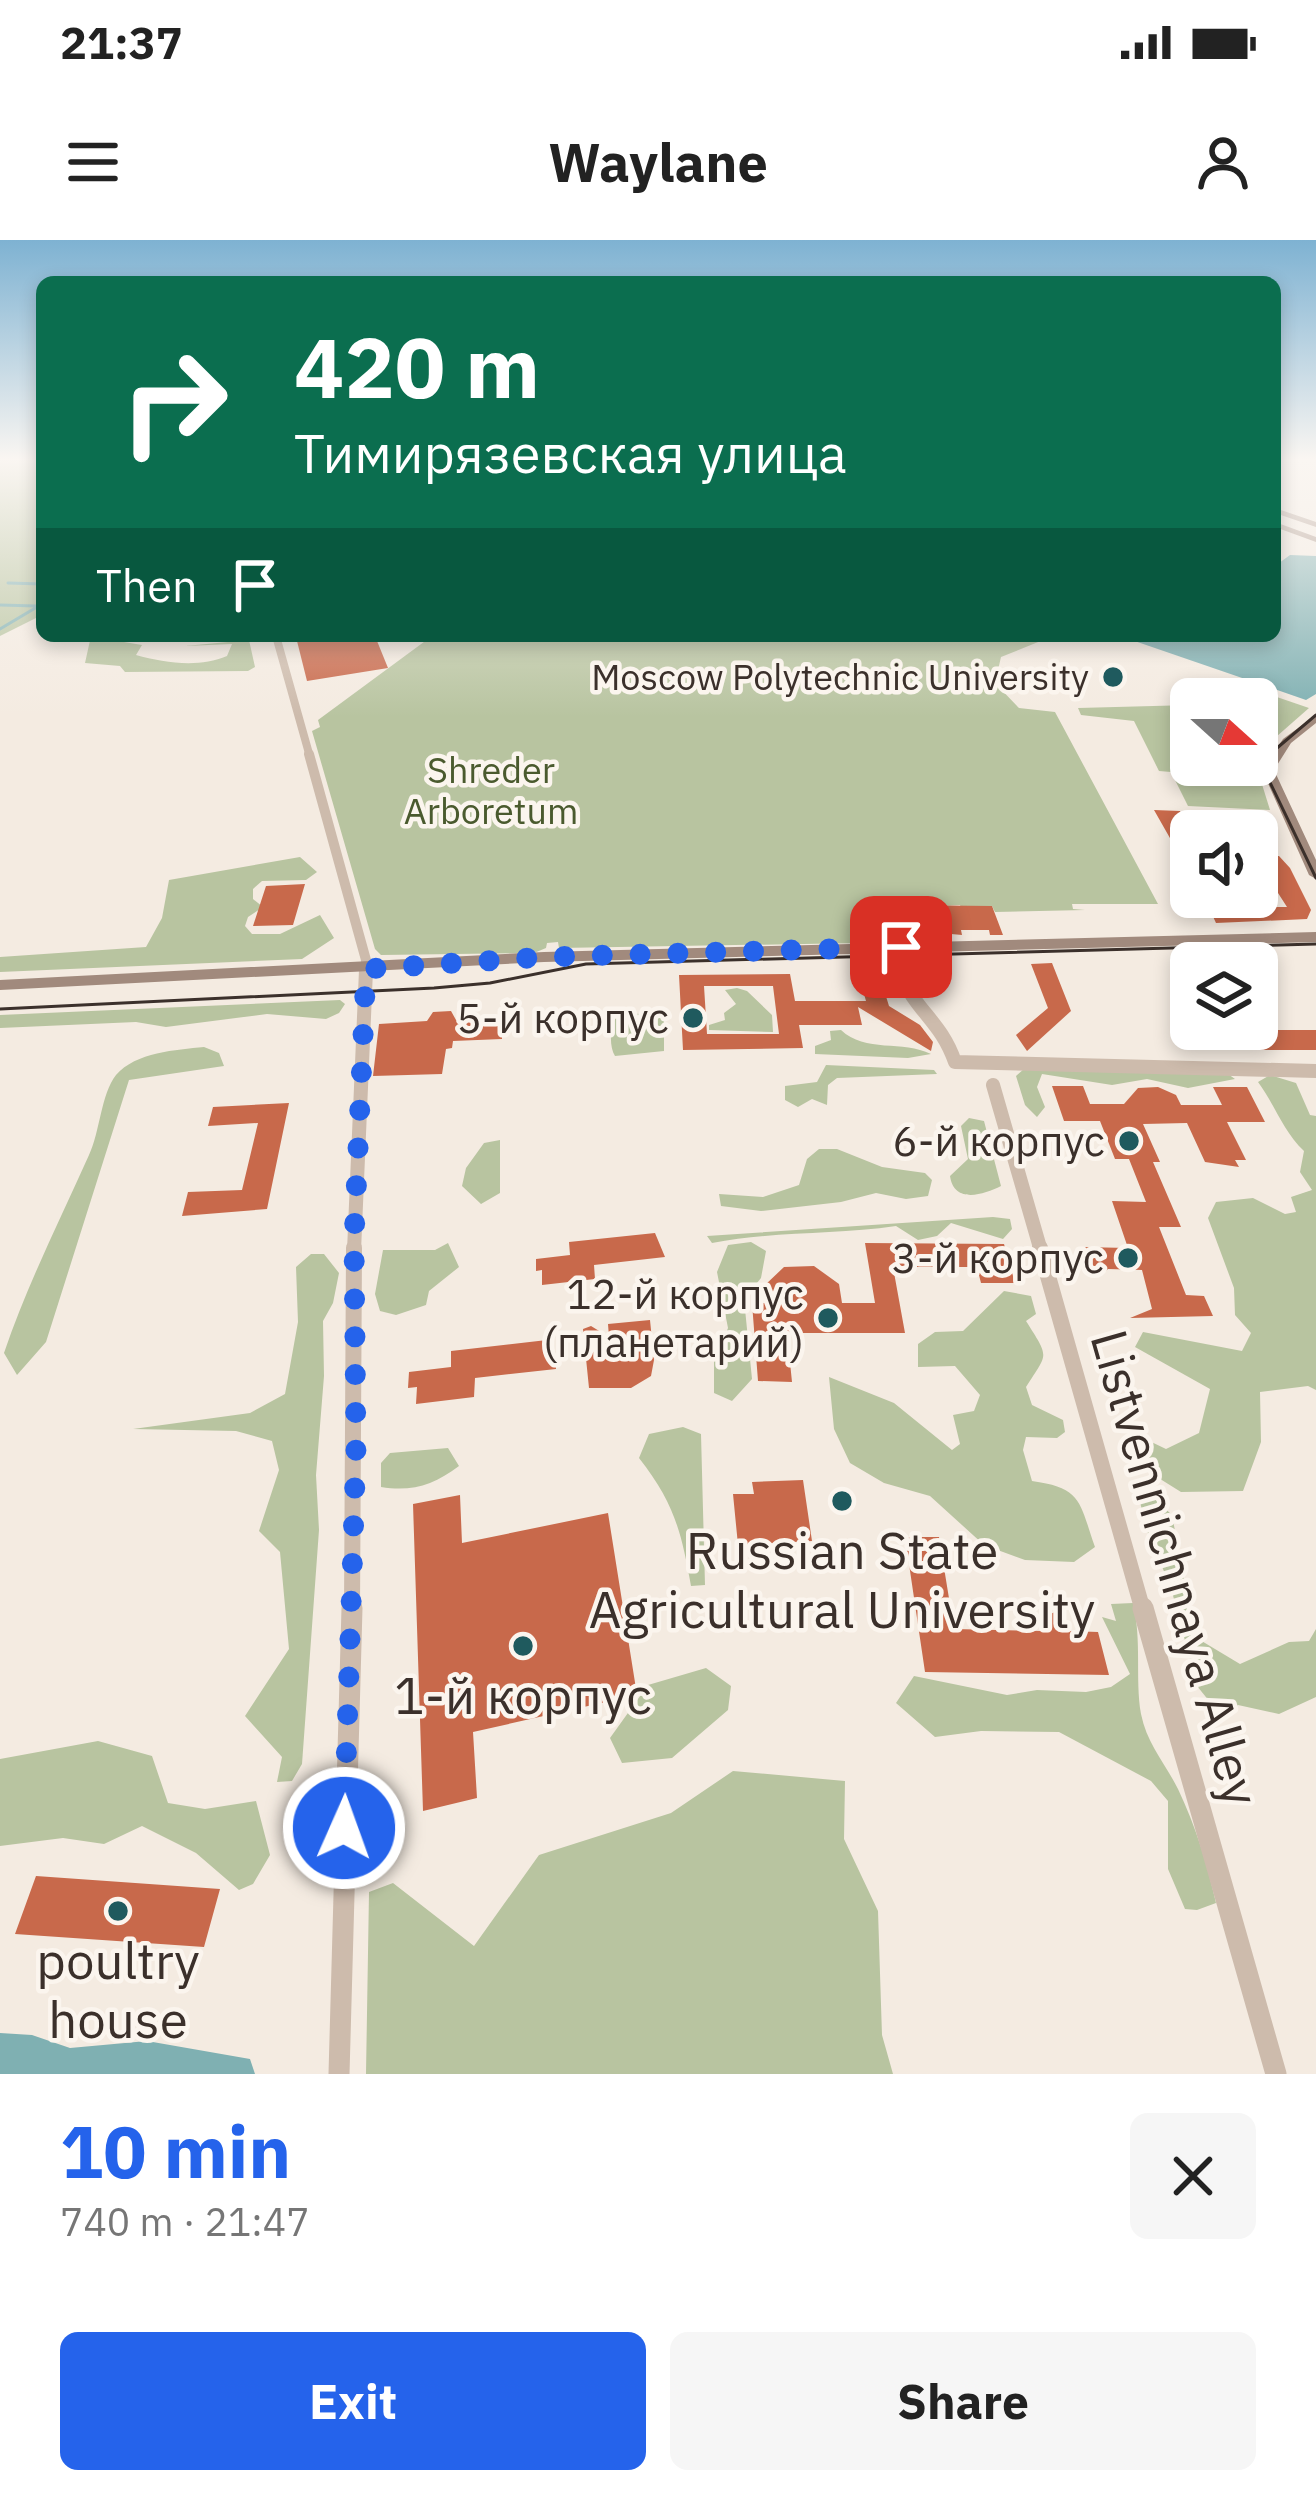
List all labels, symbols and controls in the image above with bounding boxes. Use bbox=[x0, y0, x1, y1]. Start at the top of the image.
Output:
text: 21:37 bbox=[60, 13, 183, 71]
text: Waylane bbox=[548, 127, 768, 197]
icon: menu bbox=[60, 129, 126, 195]
icon: person bbox=[1190, 129, 1256, 195]
text: 420 m bbox=[294, 312, 540, 421]
icon: right bbox=[96, 324, 252, 480]
text: Тимирязевская улица bbox=[294, 418, 847, 488]
icon: arrive bbox=[222, 552, 288, 618]
text: Then bbox=[96, 556, 198, 614]
place label: Moscow Polytechnic University bbox=[591, 653, 1089, 700]
marker: Moscow Polytechnic University bbox=[1100, 664, 1126, 690]
north arrow bbox=[1170, 678, 1278, 786]
map controls bbox=[1170, 678, 1278, 1050]
park label: Shreder Arboretum bbox=[404, 746, 578, 834]
button: sound bbox=[1170, 810, 1278, 918]
pin bbox=[850, 896, 952, 998]
icon: arrive bbox=[868, 914, 934, 980]
button: layers bbox=[1170, 942, 1278, 1050]
place label: 5-й корпус bbox=[457, 990, 669, 1045]
marker: 5-й корпус bbox=[680, 1005, 706, 1031]
place label: 6-й корпус bbox=[893, 1113, 1105, 1168]
marker: 6-й корпус bbox=[1116, 1128, 1142, 1154]
place label: 3-й корпус bbox=[892, 1230, 1104, 1285]
marker: 3-й корпус bbox=[1115, 1245, 1141, 1271]
place label: 12-й корпус (планетарий) bbox=[543, 1266, 804, 1369]
marker: 12-й корпус (планетарий) bbox=[815, 1305, 841, 1331]
street label: Listvennichnaya Alley bbox=[1076, 1322, 1275, 1813]
marker: Russian State Agricultural University bbox=[829, 1488, 855, 1514]
place label: Russian State Agricultural University bbox=[589, 1517, 1095, 1642]
marker: 1-й корпус bbox=[510, 1633, 536, 1659]
place label: 1-й корпус bbox=[394, 1662, 652, 1728]
position arrow bbox=[281, 1765, 407, 1891]
marker: poultry house bbox=[105, 1898, 131, 1924]
place label: poultry house bbox=[36, 1927, 200, 2052]
text: 10 min bbox=[60, 2104, 291, 2198]
button: close bbox=[1130, 2113, 1256, 2239]
text: 740 m · 21:47 bbox=[60, 2196, 310, 2247]
button: Exit bbox=[60, 2332, 646, 2470]
button: Share bbox=[670, 2332, 1256, 2470]

